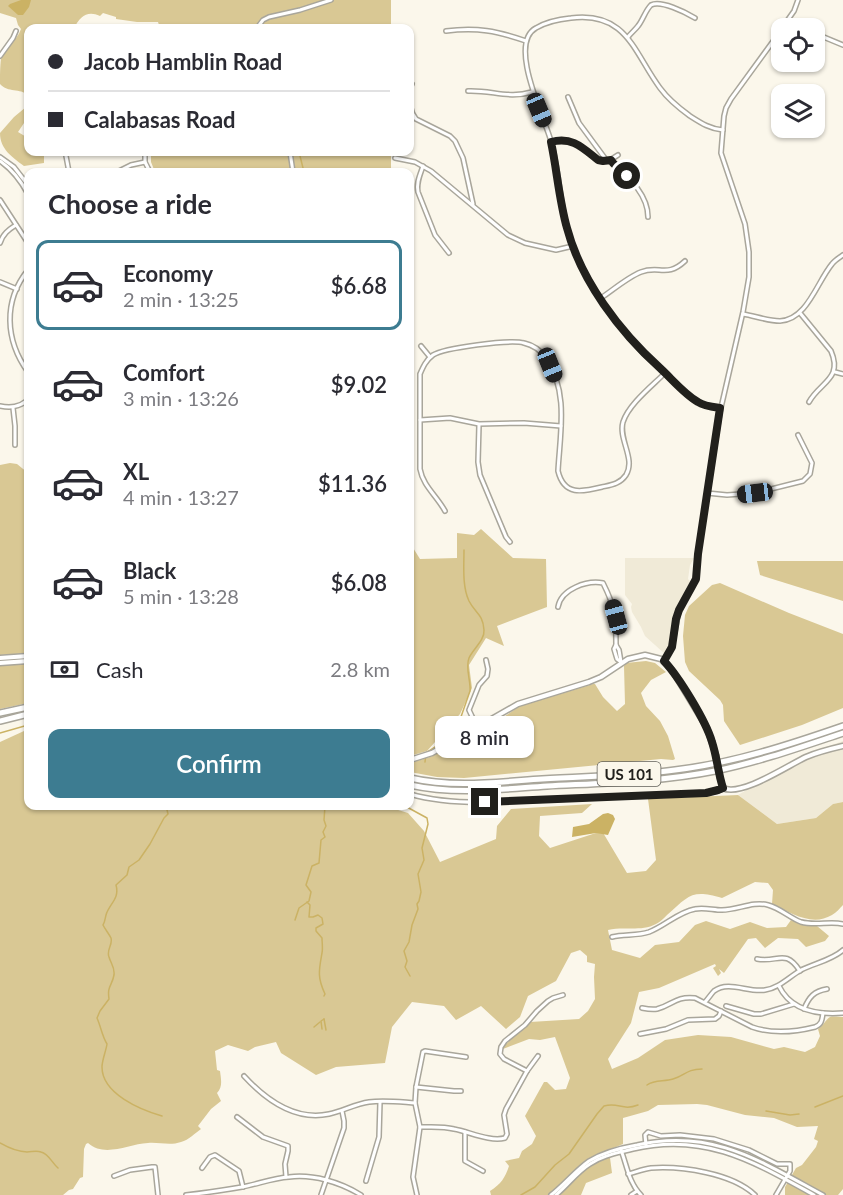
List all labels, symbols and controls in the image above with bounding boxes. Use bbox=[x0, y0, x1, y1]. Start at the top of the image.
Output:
map controls bbox=[771, 18, 825, 138]
button: locate bbox=[771, 18, 825, 72]
text: Jacob Hamblin Road bbox=[84, 48, 282, 75]
button: layers bbox=[771, 84, 825, 138]
car bbox=[524, 90, 554, 130]
text: Calabasas Road bbox=[84, 106, 236, 133]
route start bbox=[613, 162, 640, 189]
text: Choose a ride bbox=[48, 187, 212, 220]
icon: car bbox=[51, 258, 105, 312]
text: Economy bbox=[123, 260, 213, 287]
text: $6.68 bbox=[331, 272, 387, 299]
text: 2 min · 13:25 bbox=[123, 287, 239, 311]
car bbox=[535, 345, 565, 385]
icon: car bbox=[51, 357, 105, 411]
text: Comfort bbox=[123, 359, 205, 386]
text: $9.02 bbox=[331, 371, 387, 398]
text: 3 min · 13:26 bbox=[123, 386, 239, 410]
icon: car bbox=[51, 456, 105, 510]
text: XL bbox=[123, 458, 149, 485]
text: $11.36 bbox=[318, 470, 387, 497]
car bbox=[736, 482, 774, 504]
text: 4 min · 13:27 bbox=[123, 485, 239, 509]
icon: car bbox=[51, 555, 105, 609]
text: Black bbox=[123, 557, 176, 584]
text: $6.08 bbox=[331, 569, 387, 596]
text: 5 min · 13:28 bbox=[123, 584, 239, 608]
car bbox=[603, 597, 629, 637]
icon: cash bbox=[48, 653, 81, 686]
text: Cash bbox=[96, 656, 143, 683]
text: 2.8 km bbox=[330, 657, 390, 681]
callout: 8 min bbox=[436, 715, 534, 757]
text: 8 min bbox=[460, 725, 509, 749]
button: Confirm bbox=[48, 729, 390, 798]
road number: US 101 bbox=[598, 762, 660, 786]
route end bbox=[471, 788, 498, 815]

